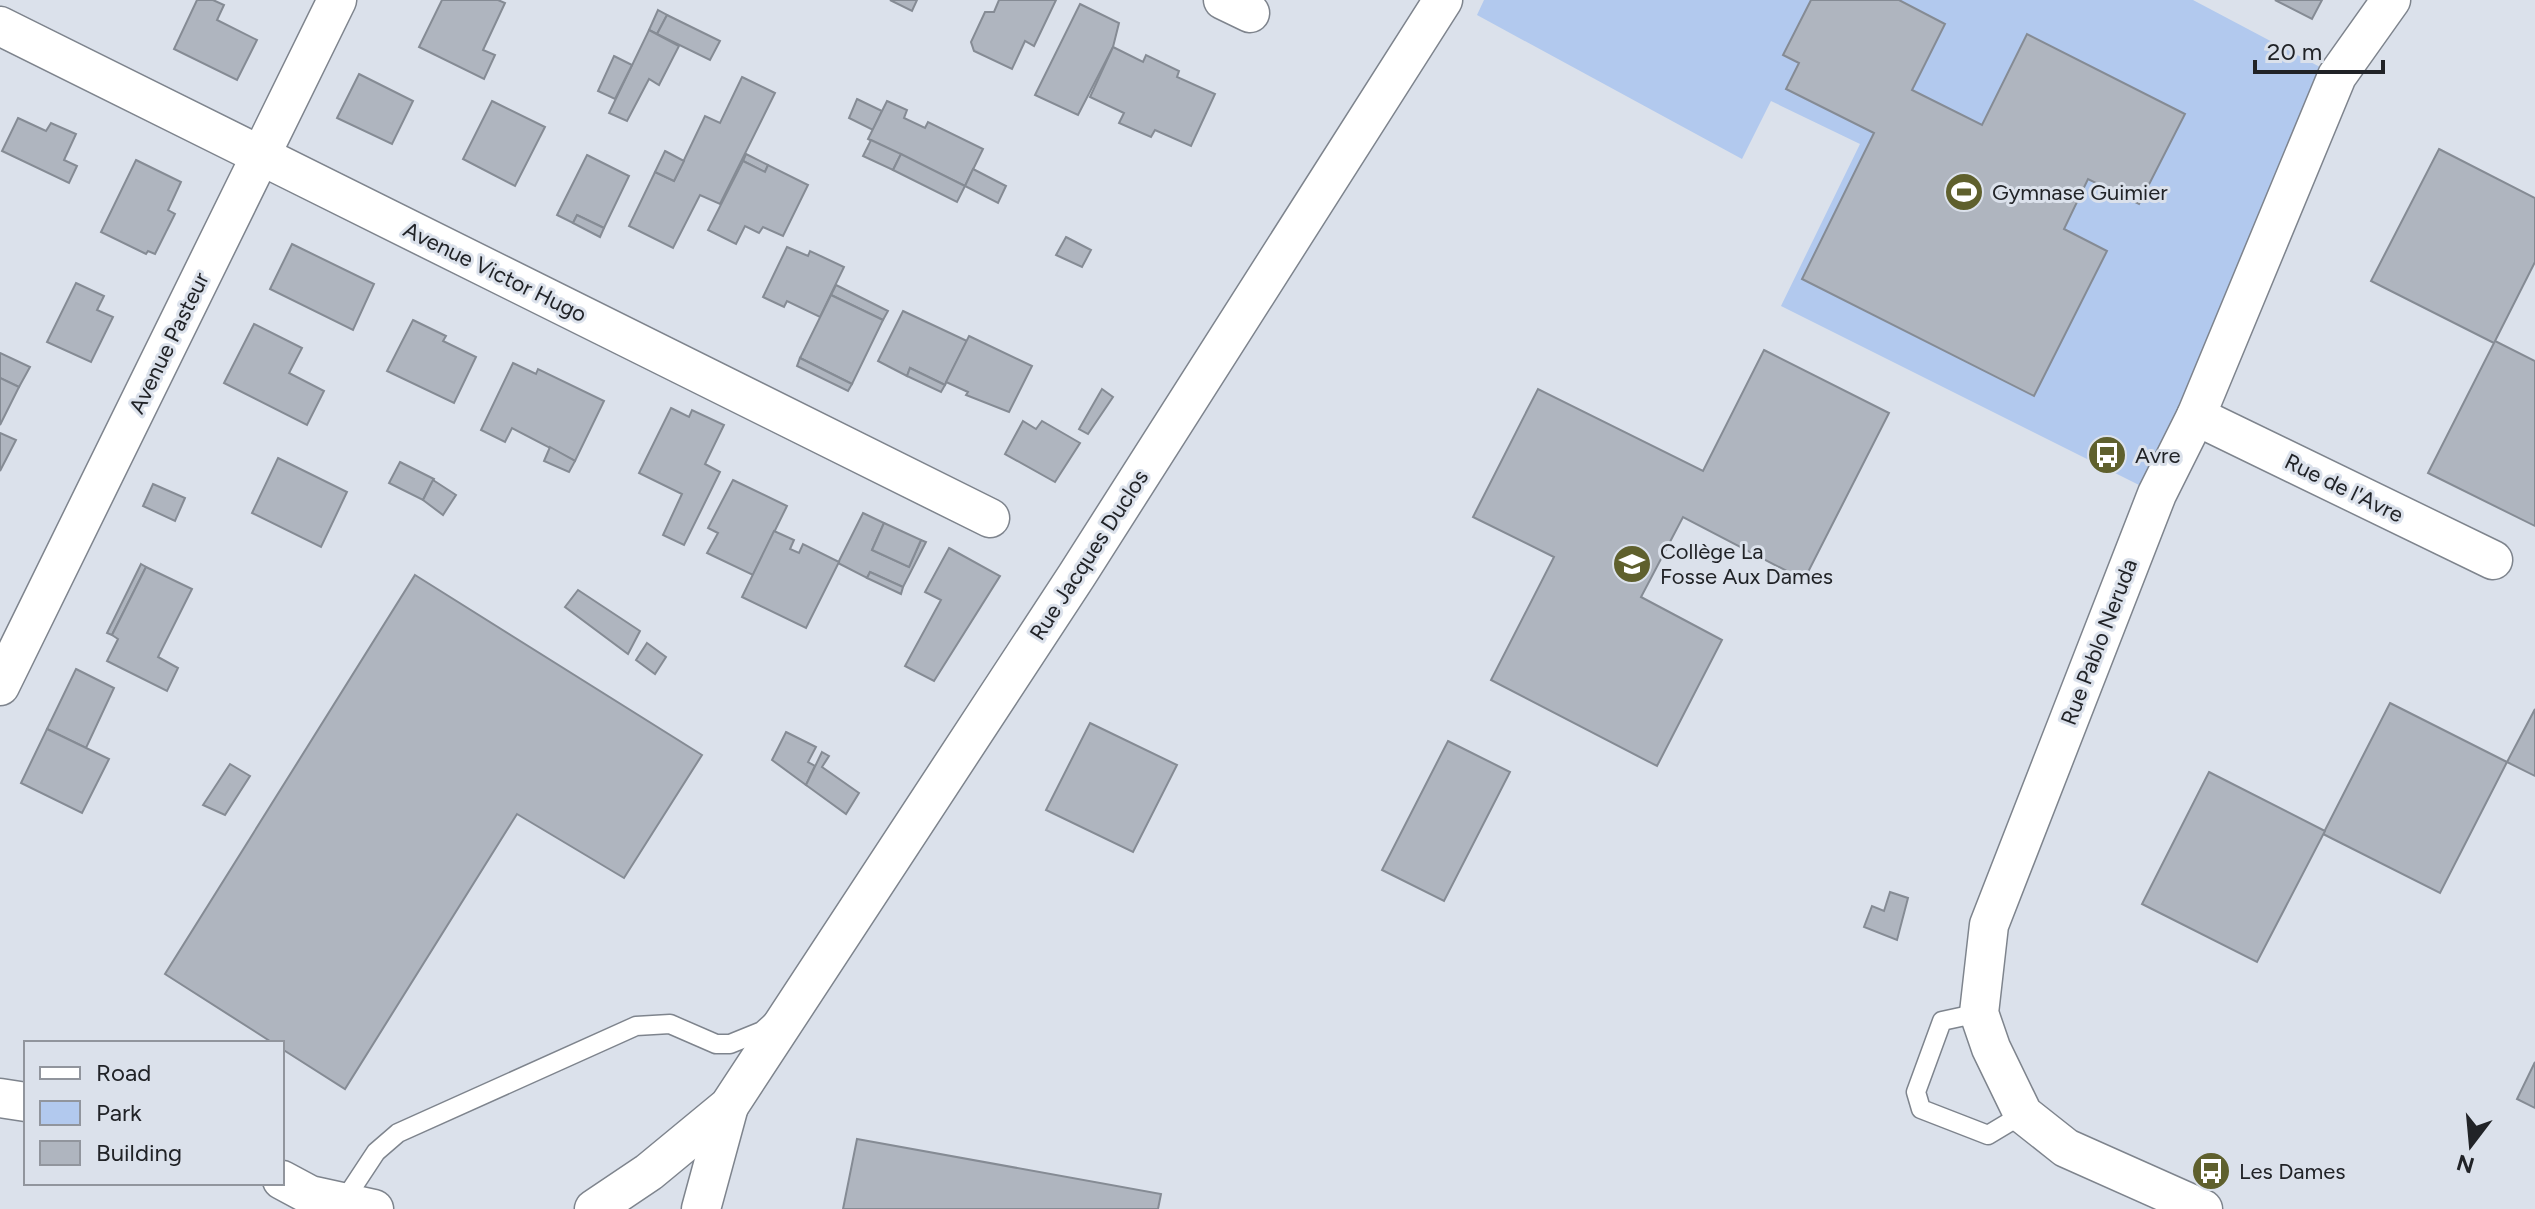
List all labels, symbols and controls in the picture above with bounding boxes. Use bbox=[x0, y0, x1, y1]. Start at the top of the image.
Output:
scale bar bbox=[2255, 24, 2383, 74]
text: 20 m bbox=[2267, 37, 2322, 66]
sports icon: Gymnase Guimier bbox=[1943, 171, 1985, 213]
place label: Gymnase Guimier bbox=[1992, 179, 2168, 206]
street label: Avenue Victor Hugo bbox=[399, 216, 591, 328]
street label: Avenue Pasteur bbox=[123, 267, 215, 418]
bus stop icon: Avre bbox=[2086, 434, 2128, 476]
place label: Avre bbox=[2135, 442, 2181, 469]
street label: Rue de l'Avre bbox=[2280, 448, 2408, 528]
street label: Rue Jacques Duclos bbox=[1024, 465, 1154, 645]
place label: Collège La Fosse Aux Dames bbox=[1660, 538, 1833, 590]
school or university icon: Collège La Fosse Aux Dames bbox=[1611, 543, 1653, 585]
street label: Rue Pablo Neruda bbox=[2055, 555, 2143, 729]
legend bbox=[24, 1041, 284, 1185]
text: Road bbox=[96, 1058, 151, 1087]
text: Park bbox=[96, 1098, 142, 1127]
north arrow bbox=[2431, 1105, 2511, 1185]
text: Building bbox=[96, 1138, 182, 1167]
text: N bbox=[2454, 1148, 2478, 1179]
bus stop icon: Les Dames bbox=[2190, 1150, 2232, 1192]
place label: Les Dames bbox=[2239, 1158, 2345, 1185]

